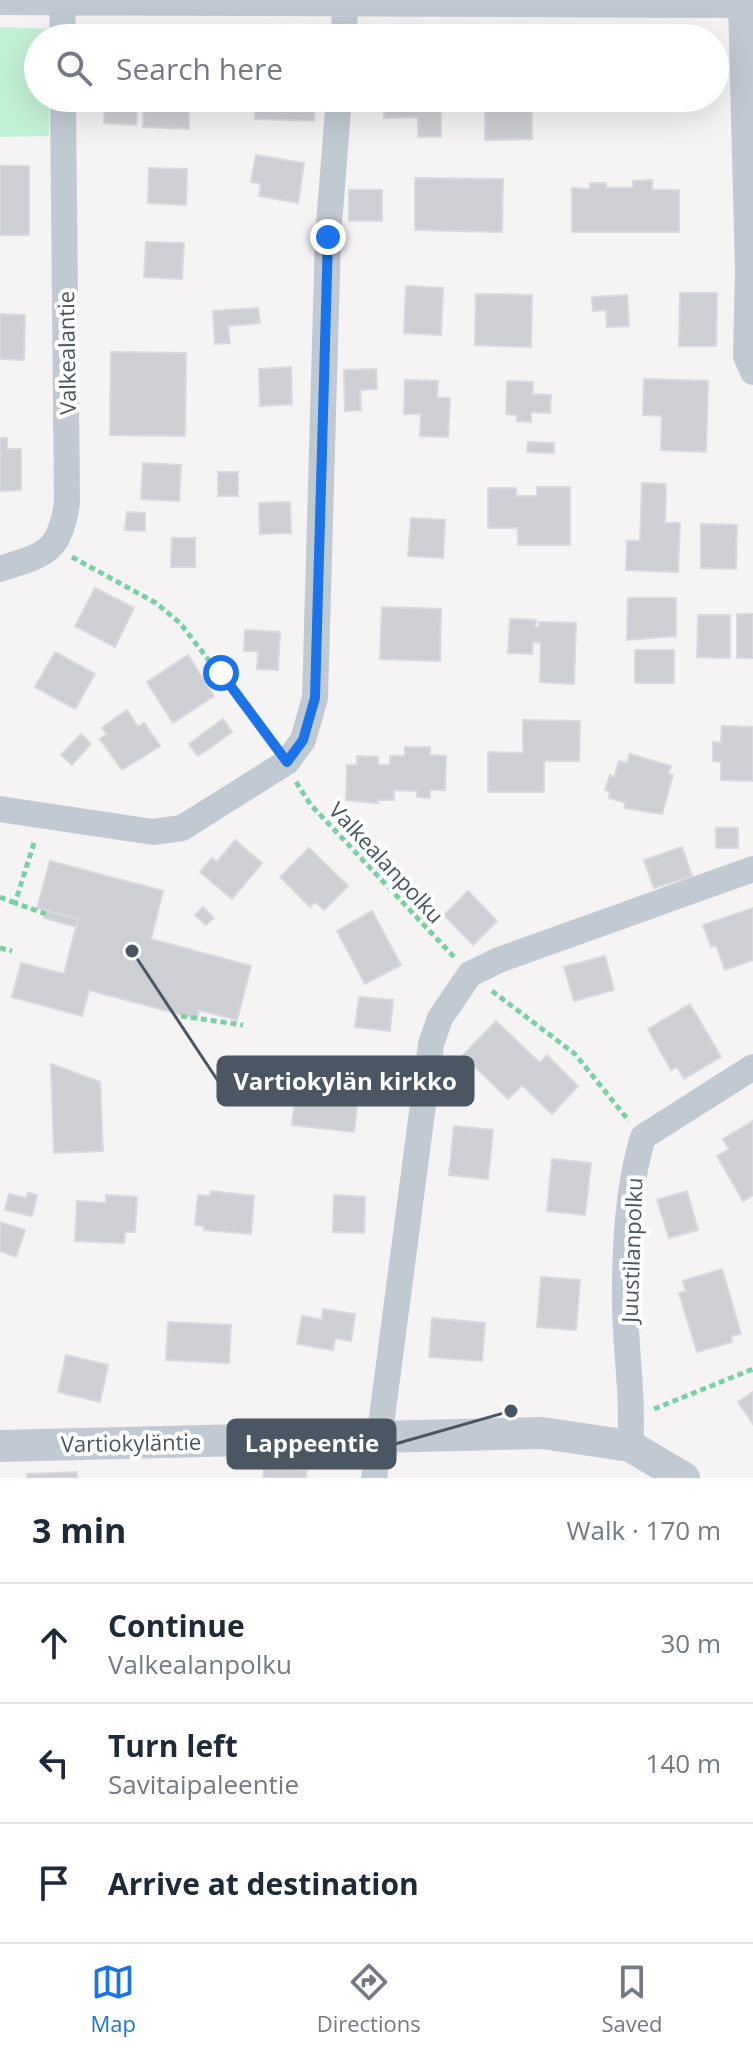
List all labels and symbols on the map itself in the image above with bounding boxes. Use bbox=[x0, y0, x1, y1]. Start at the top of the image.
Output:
route end bbox=[310, 219, 346, 255]
street label: Valkealantie bbox=[50, 291, 82, 415]
route start bbox=[203, 655, 239, 691]
street label: Valkealanpolku bbox=[323, 795, 451, 929]
callout: Vartiokylän kirkko bbox=[218, 1057, 473, 1105]
text: Vartiokylän kirkko bbox=[233, 1064, 457, 1097]
street label: Juustilanpolku bbox=[613, 1177, 649, 1325]
callout: Lappeentie bbox=[228, 1420, 395, 1468]
street label: Vartiokyläntie bbox=[60, 1426, 202, 1458]
text: Lappeentie bbox=[245, 1426, 379, 1459]

